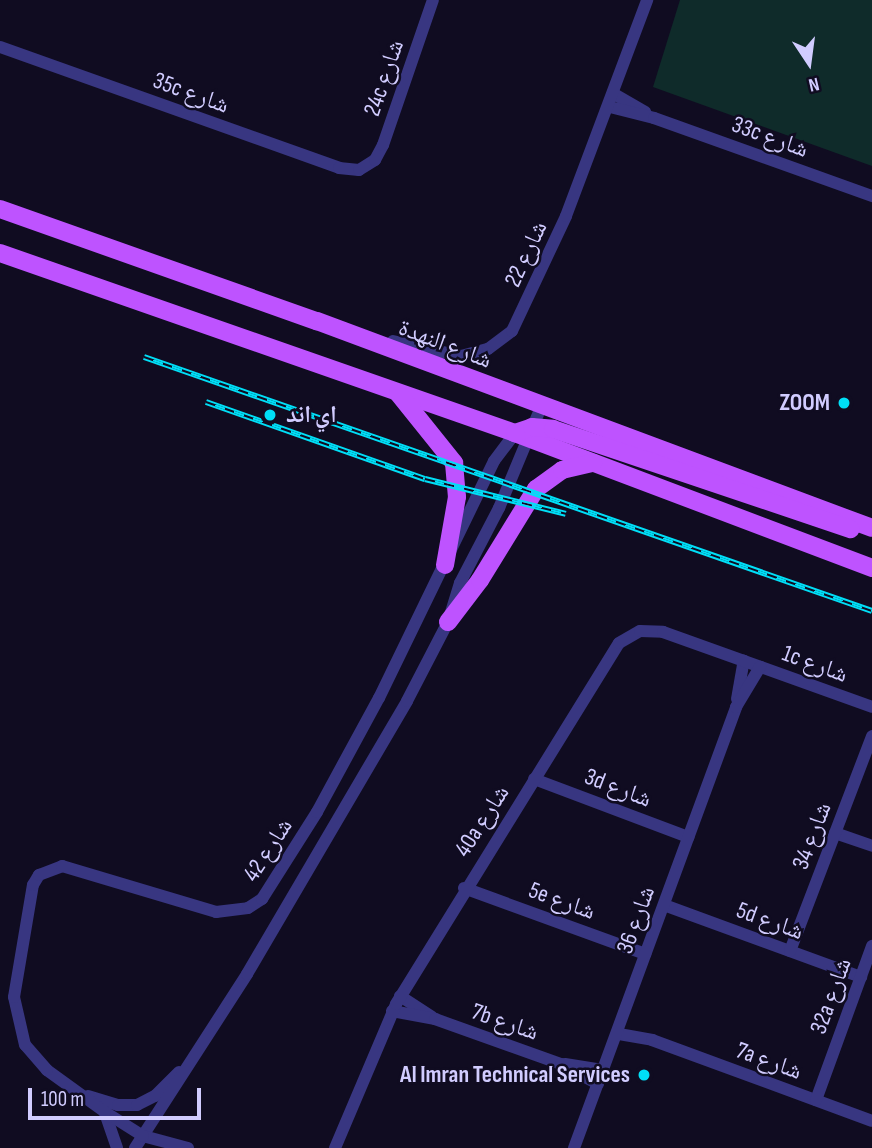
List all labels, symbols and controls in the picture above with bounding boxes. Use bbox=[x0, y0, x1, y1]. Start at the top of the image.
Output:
north arrow bbox=[774, 28, 844, 98]
street label: 24c شارع bbox=[358, 36, 410, 120]
street label: 35c شارع bbox=[149, 66, 233, 120]
text: N bbox=[806, 72, 821, 96]
street label: 33c شارع bbox=[728, 110, 812, 164]
street label: شارع 22 bbox=[498, 217, 554, 291]
street label: شارع النهدة bbox=[394, 313, 496, 375]
place label: ZOOM bbox=[780, 389, 830, 417]
marker: ZOOM bbox=[836, 395, 852, 411]
place label: اي اند bbox=[286, 401, 337, 429]
marker: اي اند bbox=[260, 405, 280, 425]
street label: 1c شارع bbox=[778, 639, 852, 689]
street label: 3d شارع bbox=[580, 762, 656, 814]
street label: 40a شارع bbox=[448, 780, 516, 862]
street label: شارع 34 bbox=[786, 798, 838, 874]
street label: شارع 42 bbox=[237, 813, 299, 887]
street label: 5e شارع bbox=[525, 876, 599, 926]
street label: شارع 36 bbox=[611, 882, 661, 958]
street label: 5d شارع bbox=[733, 896, 807, 946]
street label: 32a شارع bbox=[804, 954, 858, 1038]
street label: 7b شارع bbox=[468, 997, 542, 1047]
street label: 7a شارع bbox=[732, 1036, 806, 1086]
place label: Al Imran Technical Services bbox=[400, 1061, 630, 1089]
marker: Al Imran Technical Services bbox=[636, 1067, 652, 1083]
scale bar bbox=[32, 1074, 205, 1118]
text: 100 m bbox=[41, 1087, 84, 1112]

